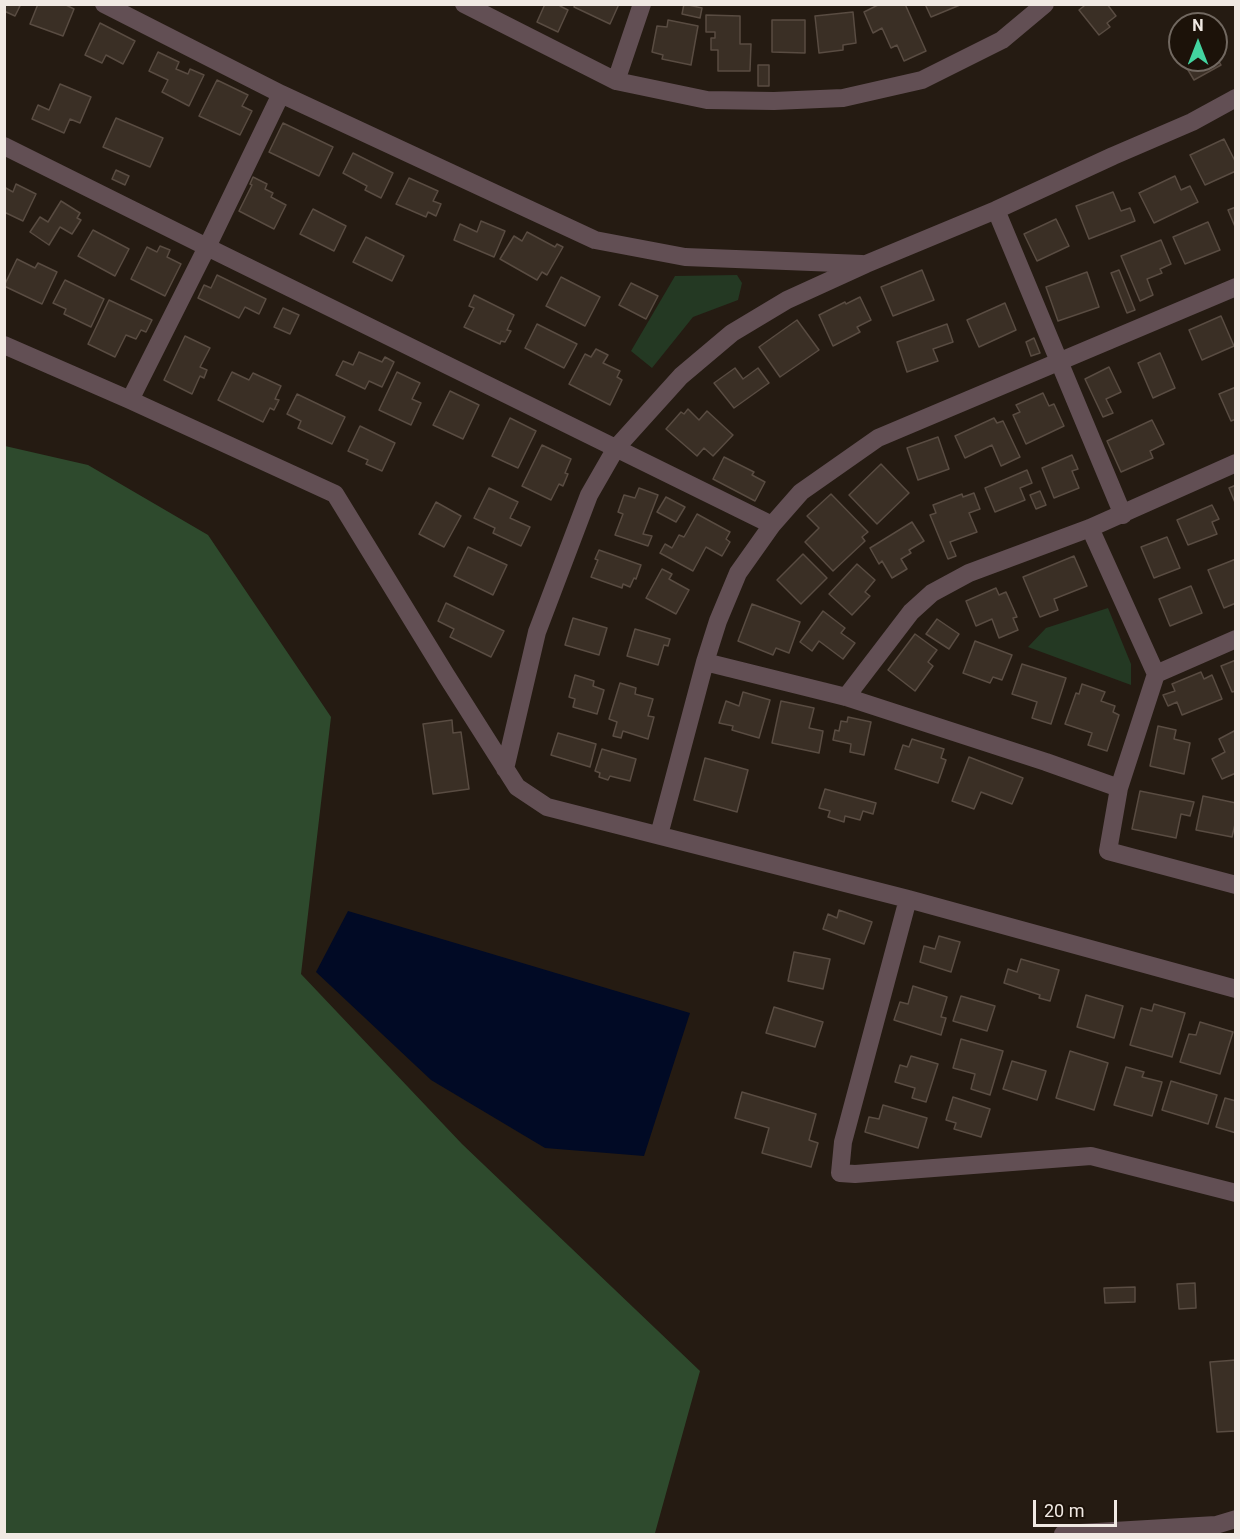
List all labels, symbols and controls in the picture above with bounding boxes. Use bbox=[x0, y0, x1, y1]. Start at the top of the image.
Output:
north arrow bbox=[1168, 12, 1228, 72]
text: N bbox=[1192, 16, 1204, 35]
scale bar bbox=[1036, 1488, 1120, 1526]
text: 20 m bbox=[1044, 1500, 1084, 1521]

